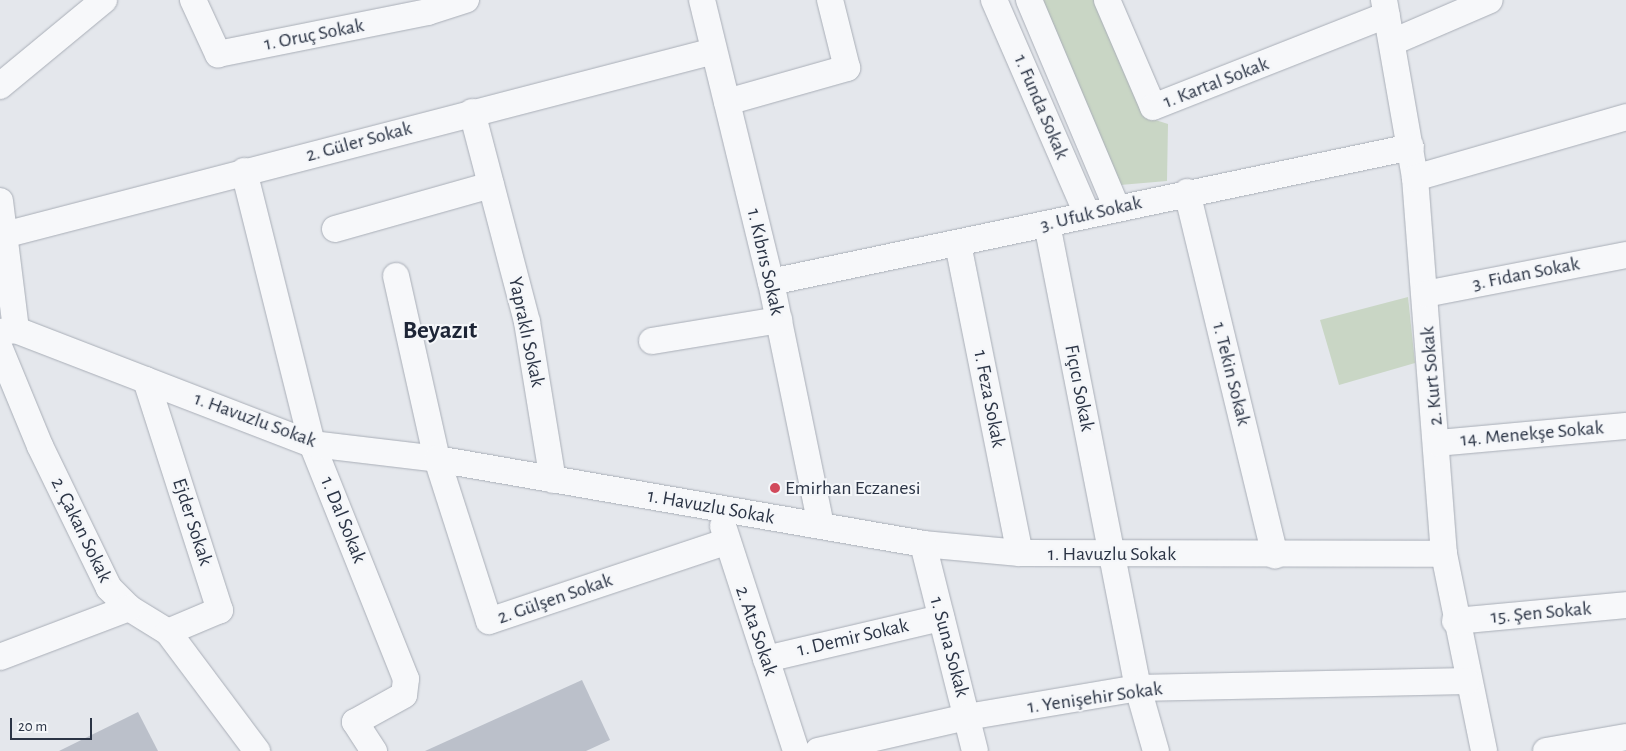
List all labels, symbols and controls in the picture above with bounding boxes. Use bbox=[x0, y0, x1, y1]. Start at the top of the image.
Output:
street label: 1. Oruç Sokak bbox=[262, 14, 366, 56]
street label: 1. Funda Sokak bbox=[1008, 51, 1074, 163]
street label: 1. Kartal Sokak bbox=[1160, 52, 1272, 114]
street label: 2. Güler Sokak bbox=[303, 116, 415, 168]
street label: 3. Ufuk Sokak bbox=[1038, 191, 1144, 237]
street label: 1. Kıbrıs Sokak bbox=[741, 206, 789, 318]
street label: 3. Fidan Sokak bbox=[1470, 252, 1582, 296]
street label: Yapraklı Sokak bbox=[503, 275, 549, 389]
district label: Beyazıt bbox=[403, 316, 477, 346]
street label: 1. Tekin Sokak bbox=[1207, 320, 1255, 428]
street label: 2. Kurt Sokak bbox=[1416, 325, 1448, 427]
street label: Fıçıcı Sokak bbox=[1059, 343, 1099, 433]
street label: 1. Feza Sokak bbox=[968, 348, 1010, 450]
street label: 1. Havuzlu Sokak bbox=[191, 387, 319, 453]
street label: 14. Menekşe Sokak bbox=[1459, 416, 1605, 452]
street label: 1. Dal Sokak bbox=[315, 473, 371, 567]
street label: 2. Çakan Sokak bbox=[45, 474, 117, 586]
street label: Ejder Sokak bbox=[167, 475, 217, 569]
place label: Emirhan Eczanesi bbox=[785, 476, 921, 500]
marker: Emirhan Eczanesi bbox=[769, 482, 781, 494]
street label: 1. Havuzlu Sokak bbox=[646, 484, 776, 530]
street label: 1. Havuzlu Sokak bbox=[1048, 542, 1176, 566]
street label: 2. Gülşen Sokak bbox=[494, 568, 616, 630]
street label: 2. Ata Sokak bbox=[730, 583, 782, 679]
street label: 1. Suna Sokak bbox=[924, 594, 974, 700]
street label: 15. Şen Sokak bbox=[1490, 597, 1592, 629]
street label: 1. Demir Sokak bbox=[795, 614, 911, 662]
street label: 1. Yenişehir Sokak bbox=[1026, 677, 1164, 719]
scale bar bbox=[12, 708, 95, 740]
text: 20 m bbox=[18, 719, 47, 734]

